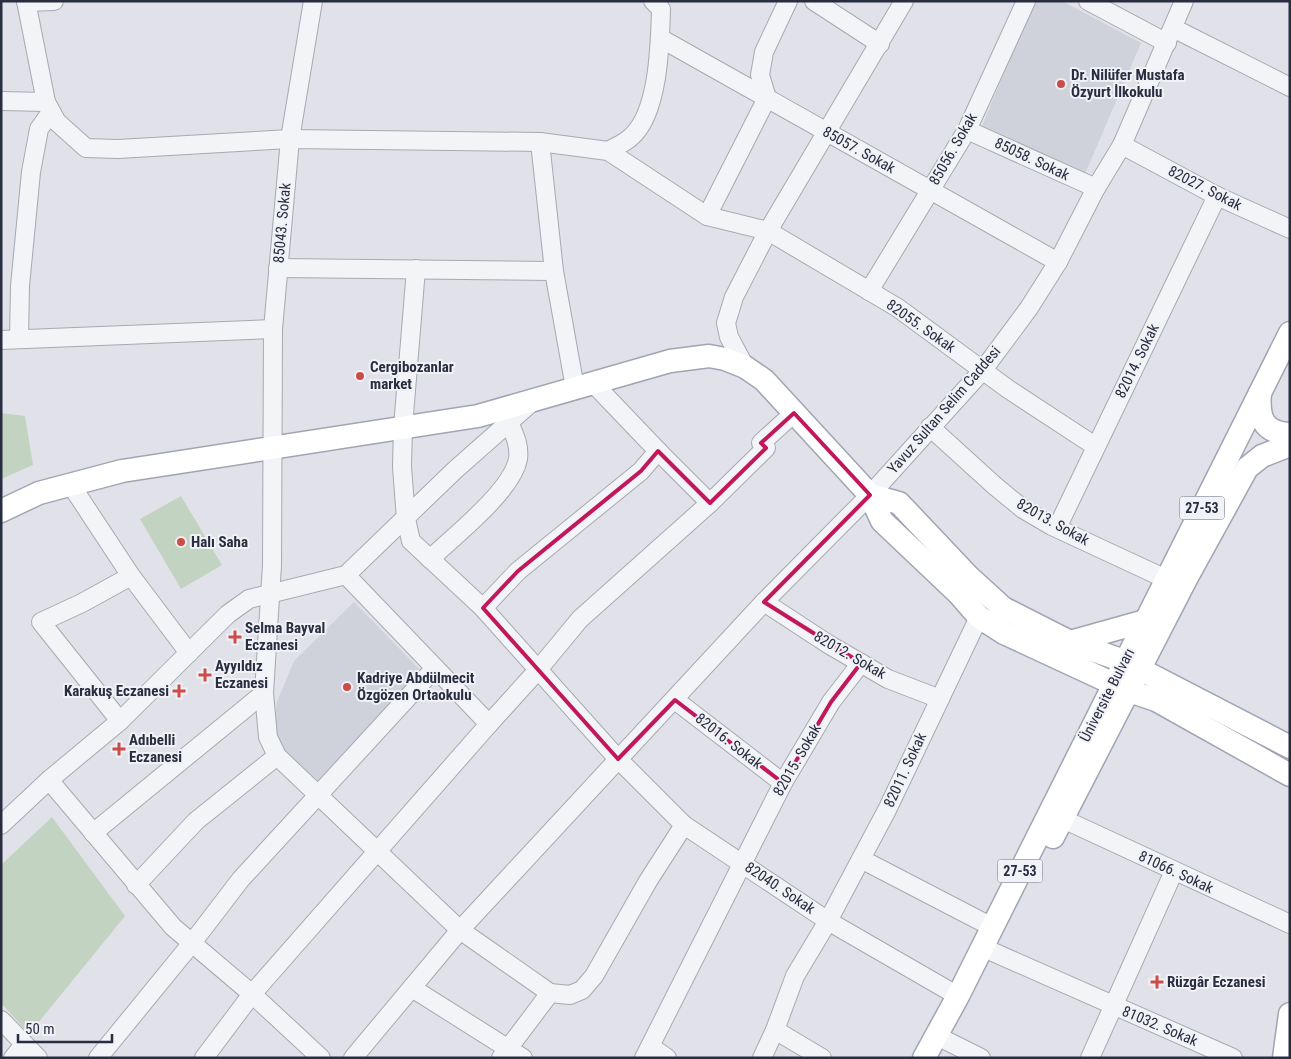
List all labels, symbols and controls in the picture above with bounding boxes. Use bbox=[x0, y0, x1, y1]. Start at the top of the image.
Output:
place label: Dr. Nilüfer Mustafa Özyurt İlkokulu bbox=[1071, 66, 1185, 101]
marker: Dr. Nilüfer Mustafa Özyurt İlkokulu bbox=[1055, 78, 1067, 90]
street label: 85056. Sokak bbox=[925, 109, 981, 188]
street label: 85057. Sokak bbox=[819, 123, 899, 177]
street label: 85058. Sokak bbox=[992, 134, 1072, 184]
street label: 82027. Sokak bbox=[1165, 162, 1245, 214]
street label: 85043. Sokak bbox=[270, 182, 294, 264]
street label: 82055. Sokak bbox=[883, 296, 959, 357]
street label: 82014. Sokak bbox=[1111, 321, 1163, 401]
street label: Yavuz Sultan Selim Caddesi bbox=[884, 342, 1004, 478]
place label: Cergibozanlar market bbox=[370, 358, 454, 393]
marker: Cergibozanlar market bbox=[354, 370, 366, 382]
street label: 82013. Sokak bbox=[1013, 495, 1093, 549]
road number: 27-53 bbox=[1180, 496, 1224, 520]
place label: Halı Saha bbox=[191, 533, 248, 551]
marker: Halı Saha bbox=[175, 536, 187, 548]
place label: Selma Bayval Eczanesi bbox=[245, 619, 325, 654]
street label: 82012. Sokak bbox=[811, 627, 890, 683]
marker: Selma Bayval Eczanesi bbox=[229, 631, 241, 643]
street label: Üniversite Bulvarı bbox=[1076, 645, 1138, 745]
place label: Ayyıldız Eczanesi bbox=[215, 657, 268, 692]
marker: Ayyıldız Eczanesi bbox=[199, 669, 211, 681]
place label: Kadriye Abdülmecit Özgözen Ortaokulu bbox=[357, 669, 475, 704]
marker: Kadriye Abdülmecit Özgözen Ortaokulu bbox=[341, 681, 353, 693]
place label: Karakuş Eczanesi bbox=[64, 682, 169, 700]
marker: Karakuş Eczanesi bbox=[173, 685, 185, 697]
street label: 82016. Sokak bbox=[692, 709, 766, 773]
street label: 82015. Sokak bbox=[769, 720, 825, 799]
street label: 82011. Sokak bbox=[880, 730, 930, 810]
place label: Adıbelli Eczanesi bbox=[129, 731, 182, 766]
marker: Adıbelli Eczanesi bbox=[113, 743, 125, 755]
street label: 81066. Sokak bbox=[1136, 847, 1216, 897]
street label: 82040. Sokak bbox=[742, 858, 819, 918]
road number: 27-53 bbox=[998, 859, 1042, 882]
place label: Rüzgâr Eczanesi bbox=[1167, 973, 1266, 991]
marker: Rüzgâr Eczanesi bbox=[1151, 976, 1163, 988]
street label: 81032. Sokak bbox=[1119, 1002, 1201, 1050]
scale bar bbox=[18, 1012, 111, 1044]
text: 50 m bbox=[25, 1020, 55, 1038]

